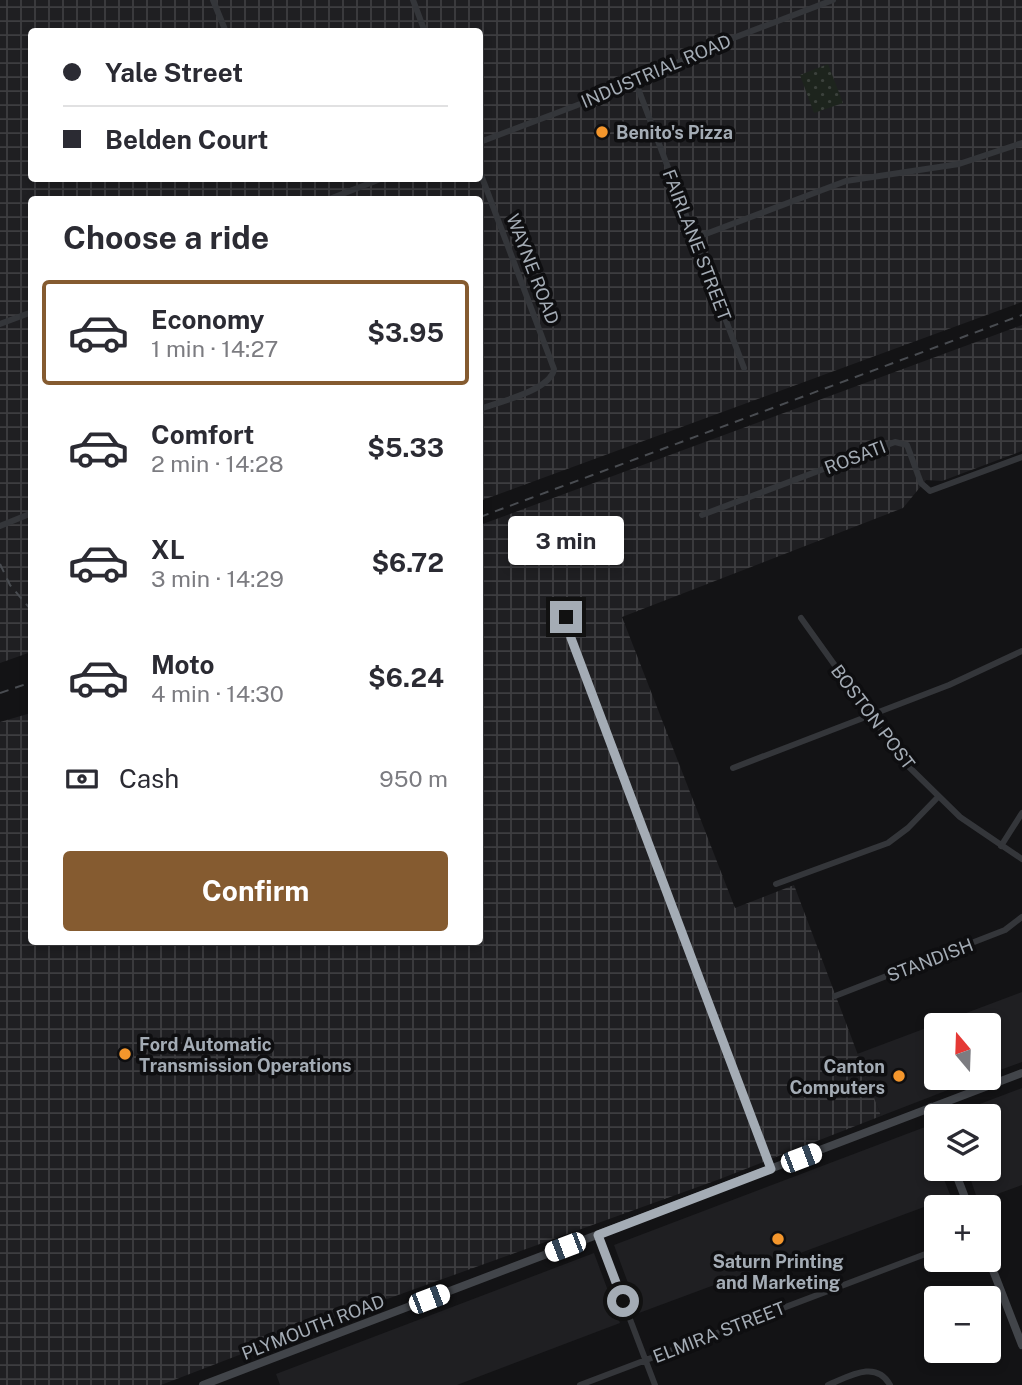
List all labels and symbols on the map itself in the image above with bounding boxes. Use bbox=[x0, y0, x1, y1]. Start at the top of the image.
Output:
street label: INDUSTRIAL ROAD bbox=[578, 30, 734, 112]
place label: Benito's Pizza bbox=[616, 122, 733, 143]
marker: Benito's Pizza bbox=[594, 124, 610, 140]
street label: FAIRLANE STREET bbox=[658, 166, 736, 324]
street label: WAYNE ROAD bbox=[502, 211, 564, 327]
street label: ROSATI bbox=[821, 436, 889, 478]
callout: 3 min bbox=[508, 516, 624, 564]
route end bbox=[550, 601, 582, 633]
street label: BOSTON POST bbox=[827, 660, 919, 774]
street label: STANDISH bbox=[884, 934, 976, 986]
north arrow bbox=[924, 1013, 1001, 1090]
place label: Ford Automatic Transmission Operations bbox=[139, 1034, 352, 1076]
marker: Ford Automatic Transmission Operations bbox=[117, 1046, 133, 1062]
place label: Canton Computers bbox=[790, 1056, 885, 1098]
marker: Canton Computers bbox=[891, 1068, 907, 1084]
car bbox=[778, 1141, 825, 1175]
car bbox=[542, 1230, 589, 1264]
marker: Saturn Printing and Marketing bbox=[770, 1231, 786, 1247]
place label: Saturn Printing and Marketing bbox=[712, 1251, 844, 1293]
car bbox=[406, 1282, 453, 1316]
route start bbox=[607, 1285, 639, 1317]
street label: PLYMOUTH ROAD bbox=[239, 1290, 387, 1364]
street label: ELMIRA STREET bbox=[650, 1297, 788, 1367]

